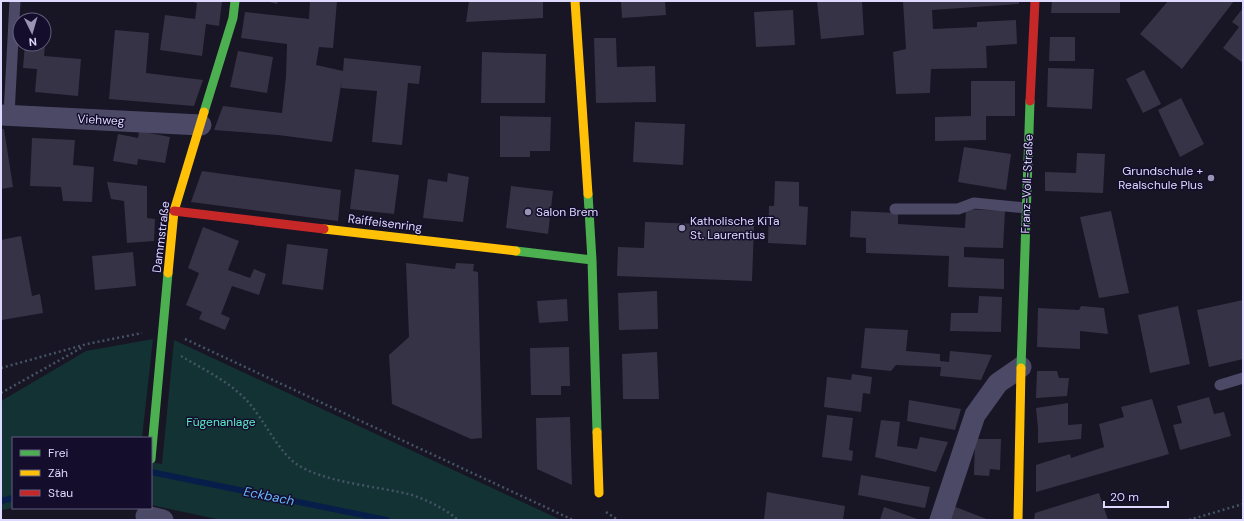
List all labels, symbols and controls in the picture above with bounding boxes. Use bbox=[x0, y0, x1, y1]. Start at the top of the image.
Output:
north arrow bbox=[12, 12, 52, 52]
text: N bbox=[28, 35, 37, 49]
street label: Viehweg bbox=[77, 111, 125, 129]
street label: Franz-Voll-Straße bbox=[1017, 134, 1037, 234]
place label: Grundschule + Realschule Plus bbox=[1118, 163, 1203, 193]
marker: Grundschule + Realschule Plus bbox=[1206, 173, 1216, 183]
street label: Dammstraße bbox=[149, 200, 173, 274]
place label: Salon Brem bbox=[536, 204, 598, 220]
marker: Salon Brem bbox=[523, 207, 533, 217]
street label: Raiffeisenring bbox=[347, 211, 423, 236]
place label: Katholische KiTa St. Laurentius bbox=[690, 213, 779, 243]
marker: Katholische KiTa St. Laurentius bbox=[677, 223, 687, 233]
park label: Fügenanlage bbox=[186, 414, 256, 430]
legend bbox=[12, 437, 152, 509]
text: Frei bbox=[48, 445, 68, 461]
text: Zäh bbox=[48, 465, 68, 481]
water label: Eckbach bbox=[242, 483, 296, 509]
scale bar bbox=[1104, 483, 1168, 509]
text: Stau bbox=[48, 485, 73, 501]
text: 20 m bbox=[1110, 489, 1139, 505]

